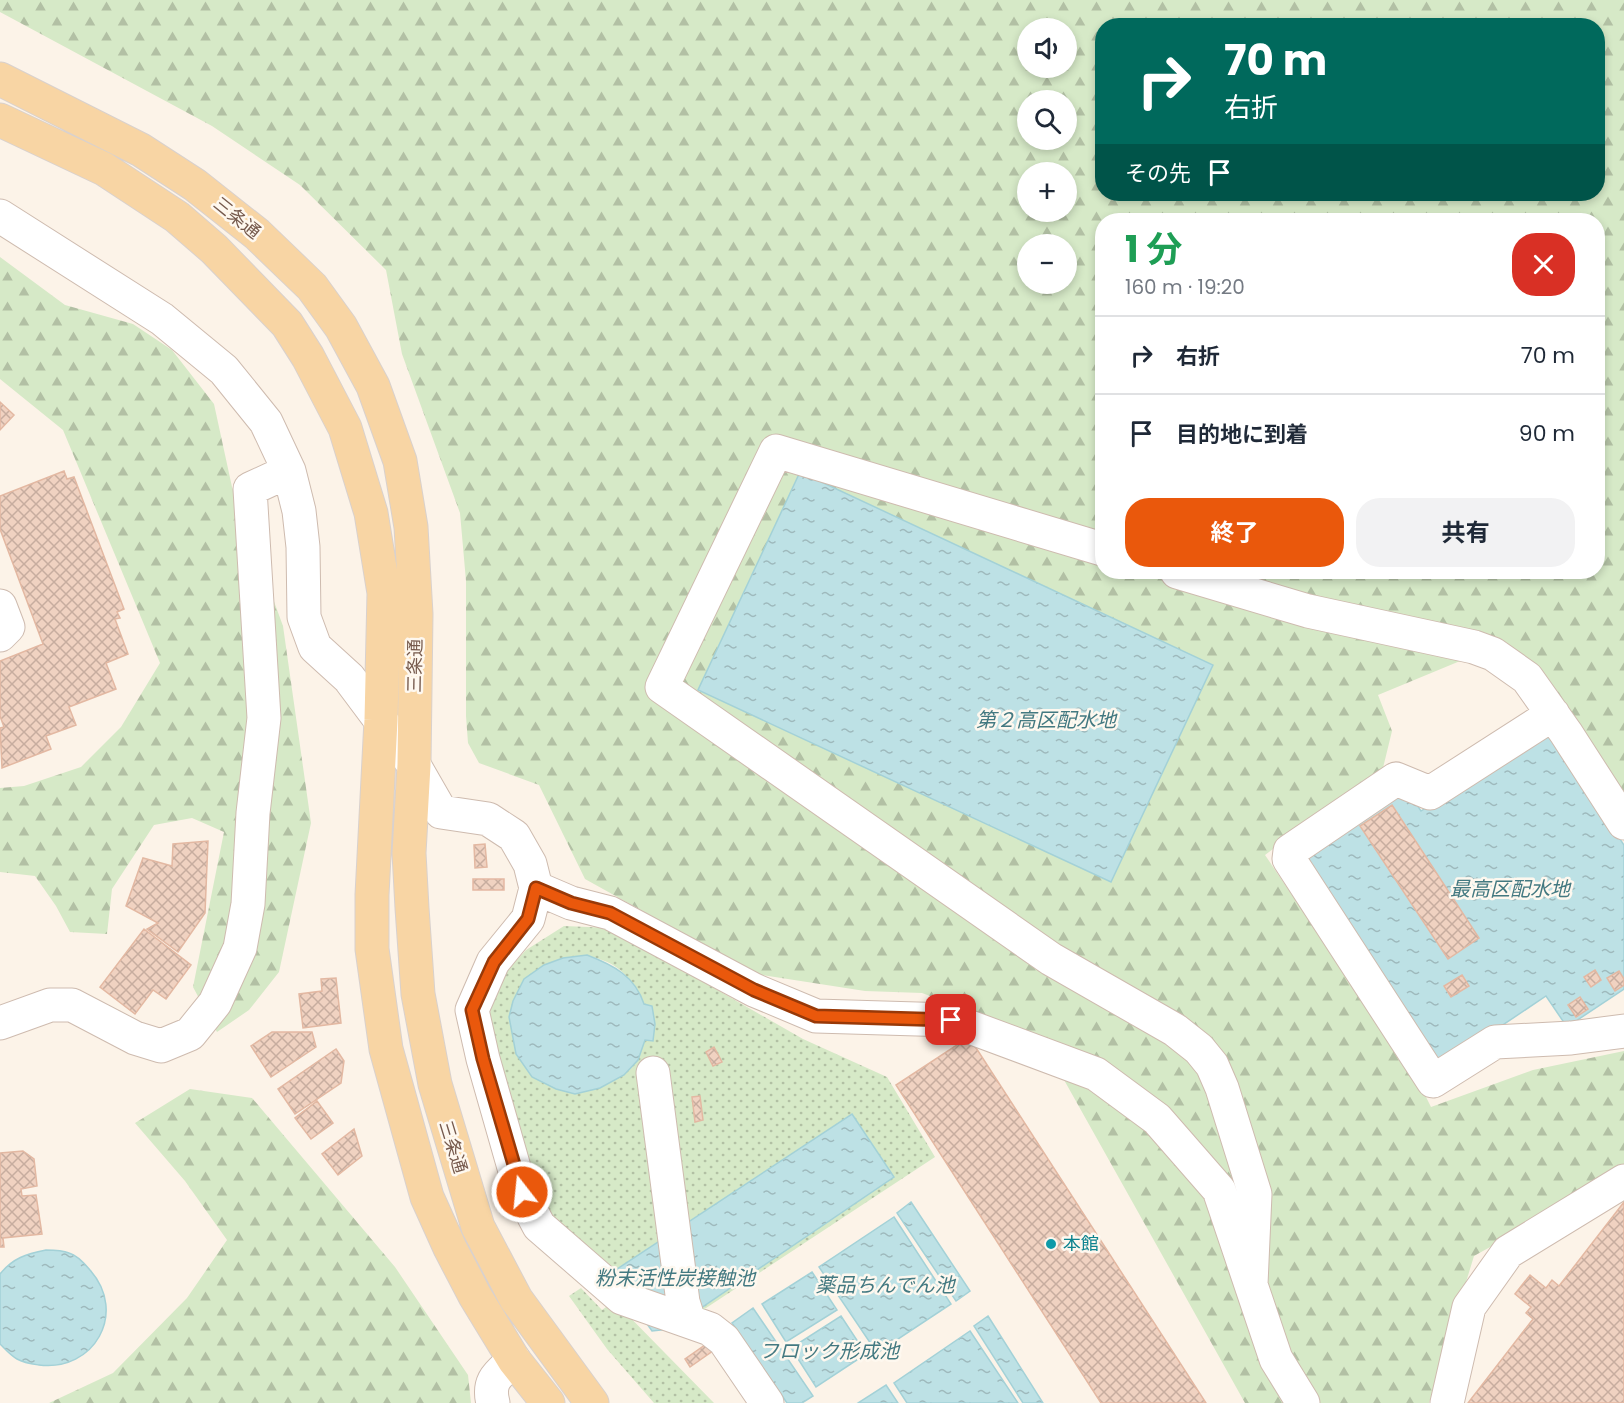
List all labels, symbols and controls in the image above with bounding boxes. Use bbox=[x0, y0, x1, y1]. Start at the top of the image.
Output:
map controls bbox=[1017, 18, 1077, 294]
button: sound bbox=[1017, 18, 1077, 78]
text: 70 m bbox=[1224, 31, 1327, 90]
icon: right bbox=[1125, 42, 1203, 120]
text: 右折 bbox=[1224, 89, 1278, 126]
button: search bbox=[1017, 90, 1077, 150]
icon: arrive bbox=[1203, 156, 1236, 189]
text: その先 bbox=[1125, 158, 1191, 189]
button: + bbox=[1017, 162, 1077, 222]
street label: 三条通 bbox=[208, 191, 266, 244]
text: 1 分 bbox=[1125, 224, 1182, 275]
button: close bbox=[1512, 233, 1575, 296]
button: − bbox=[1017, 234, 1077, 294]
text: 160 m · 19:20 bbox=[1125, 273, 1245, 301]
icon: right bbox=[1125, 339, 1158, 372]
text: 70 m bbox=[1521, 340, 1575, 371]
text: 右折 bbox=[1176, 341, 1220, 372]
icon: arrive bbox=[1125, 417, 1158, 450]
text: 90 m bbox=[1519, 418, 1575, 449]
text: 目的地に到着 bbox=[1176, 419, 1308, 450]
button: 終了 bbox=[1125, 498, 1344, 567]
button: 共有 bbox=[1356, 498, 1575, 567]
street label: 三条通 bbox=[402, 639, 427, 693]
water label: 第２高区配水地 bbox=[976, 706, 1118, 734]
water label: 最高区配水地 bbox=[1450, 875, 1572, 903]
pin bbox=[925, 994, 976, 1045]
icon: arrive bbox=[934, 1003, 967, 1036]
street label: 三条通 bbox=[434, 1117, 473, 1176]
position arrow bbox=[490, 1160, 554, 1224]
place label: 本館 bbox=[1063, 1231, 1099, 1256]
marker: 本館 bbox=[1044, 1237, 1058, 1251]
water label: 粉末活性炭接触池 bbox=[595, 1264, 757, 1292]
water label: 薬品ちんでん池 bbox=[816, 1271, 956, 1299]
water label: フロック形成池 bbox=[759, 1337, 901, 1365]

